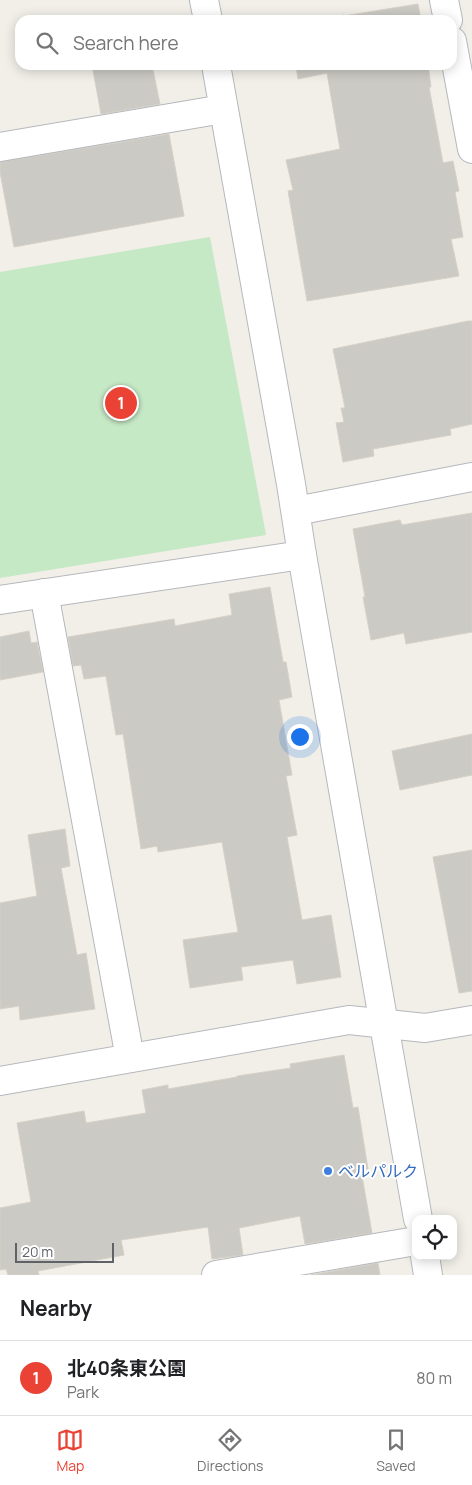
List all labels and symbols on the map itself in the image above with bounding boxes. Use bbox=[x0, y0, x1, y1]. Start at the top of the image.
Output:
pin: 1 bbox=[105, 384, 137, 422]
your location bbox=[287, 724, 313, 750]
place label: ベルパルク bbox=[338, 1160, 418, 1182]
marker: ベルパルク bbox=[322, 1165, 334, 1177]
scale bar bbox=[15, 1240, 114, 1263]

